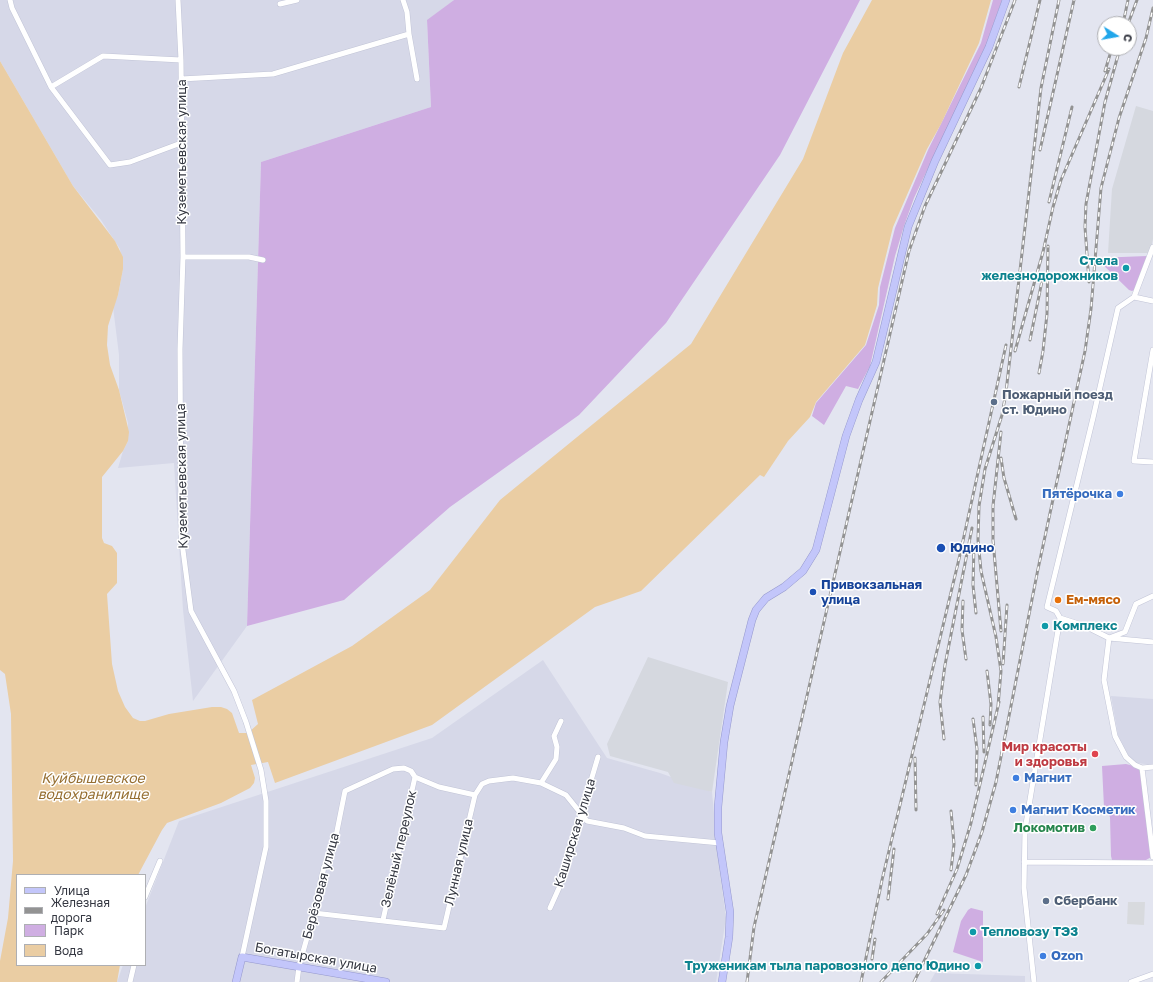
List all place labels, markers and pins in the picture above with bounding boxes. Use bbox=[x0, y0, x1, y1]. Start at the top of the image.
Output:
place label: Стела железнодорожников bbox=[981, 253, 1118, 284]
marker: Стела железнодорожников bbox=[1121, 263, 1131, 273]
place label: Пожарный поезд ст. Юдино bbox=[1002, 387, 1113, 418]
marker: Пожарный поезд ст. Юдино bbox=[989, 397, 999, 407]
place label: Пятёрочка bbox=[1042, 486, 1112, 502]
marker: Пятёрочка bbox=[1115, 489, 1125, 499]
place label: Юдино bbox=[950, 540, 994, 556]
marker: Юдино bbox=[935, 542, 947, 554]
place label: Привокзальная улица bbox=[821, 577, 922, 608]
marker: Привокзальная улица bbox=[808, 587, 818, 597]
place label: Ем-мясо bbox=[1066, 592, 1121, 608]
marker: Ем-мясо bbox=[1053, 595, 1063, 605]
place label: Комплекс bbox=[1053, 618, 1117, 634]
marker: Комплекс bbox=[1040, 621, 1050, 631]
place label: Мир красоты и здоровья bbox=[1001, 739, 1087, 770]
marker: Мир красоты и здоровья bbox=[1090, 749, 1100, 759]
place label: Магнит bbox=[1024, 770, 1072, 786]
marker: Магнит bbox=[1011, 773, 1021, 783]
place label: Магнит Косметик bbox=[1021, 802, 1136, 818]
marker: Магнит Косметик bbox=[1008, 805, 1018, 815]
place label: Локомотив bbox=[1013, 820, 1085, 836]
marker: Локомотив bbox=[1088, 823, 1098, 833]
place label: Сбербанк bbox=[1054, 893, 1118, 909]
marker: Сбербанк bbox=[1041, 896, 1051, 906]
place label: Тепловозу ТЭ3 bbox=[981, 924, 1078, 940]
marker: Тепловозу ТЭ3 bbox=[968, 927, 978, 937]
place label: Ozon bbox=[1051, 948, 1083, 964]
marker: Ozon bbox=[1038, 951, 1048, 961]
place label: Труженикам тыла паровозного депо Юдино bbox=[685, 958, 970, 974]
marker: Труженикам тыла паровозного депо Юдино bbox=[973, 961, 983, 971]

